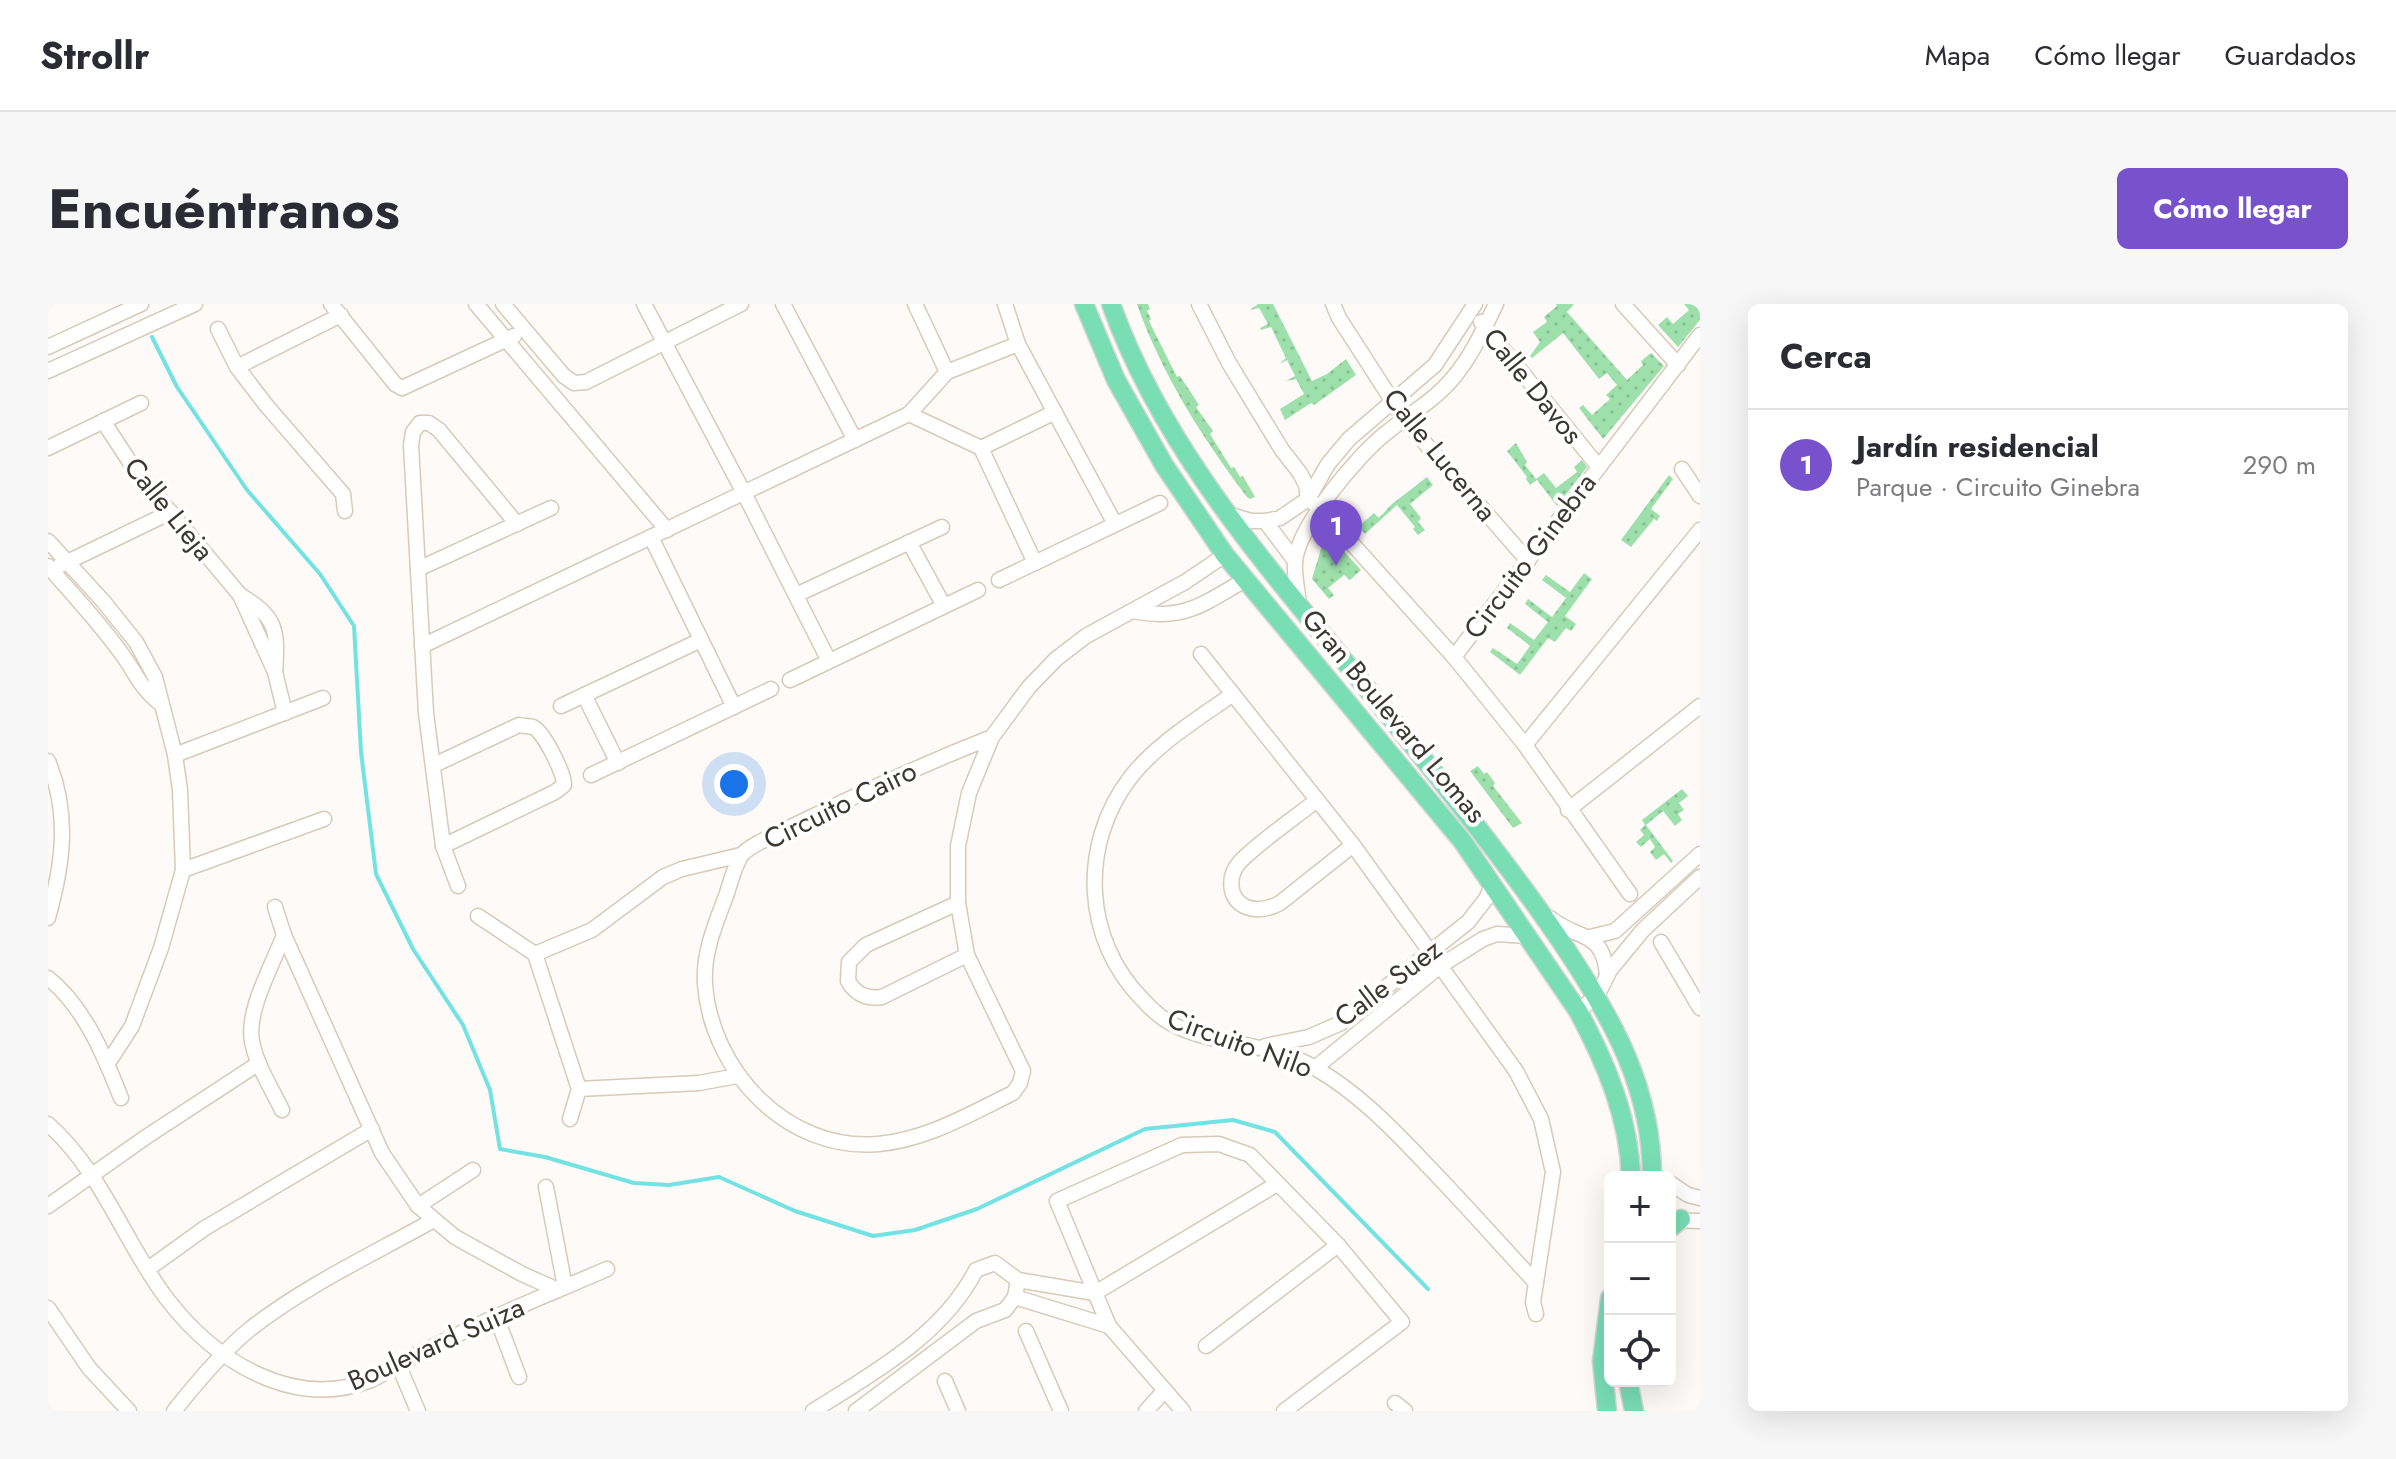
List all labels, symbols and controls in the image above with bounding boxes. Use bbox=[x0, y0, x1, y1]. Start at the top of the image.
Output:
text: Strollr bbox=[40, 28, 149, 83]
text: Mapa bbox=[1925, 35, 1990, 76]
text: Cómo llegar bbox=[2034, 35, 2181, 76]
text: Guardados bbox=[2225, 35, 2356, 76]
text: Encuéntranos bbox=[48, 168, 400, 249]
button: Cómo llegar bbox=[2117, 168, 2348, 249]
street label: Calle Davos bbox=[1473, 319, 1593, 453]
text: Cerca bbox=[1780, 332, 1872, 381]
street label: Calle Lucerna bbox=[1374, 380, 1506, 530]
text: Jardín residencial bbox=[1856, 425, 2099, 468]
text: 1 bbox=[1799, 446, 1813, 484]
text: 290 m bbox=[2243, 446, 2316, 484]
street label: Calle Lieja bbox=[114, 448, 224, 570]
street label: Circuito Ginebra bbox=[1454, 464, 1606, 648]
text: Parque · Circuito Ginebra bbox=[1856, 468, 2140, 506]
pin: 1 bbox=[1310, 500, 1362, 566]
street label: Gran Boulevard Lomas bbox=[1292, 600, 1496, 832]
street label: Circuito Cairo bbox=[756, 750, 924, 860]
your location bbox=[714, 764, 754, 804]
street label: Calle Suez bbox=[1326, 929, 1450, 1037]
street label: Circuito Nilo bbox=[1162, 998, 1318, 1088]
map controls bbox=[1604, 1171, 1676, 1387]
button: + bbox=[1604, 1171, 1676, 1243]
button: − bbox=[1604, 1243, 1676, 1315]
street label: Boulevard Suiza bbox=[341, 1287, 531, 1401]
button: locate bbox=[1604, 1315, 1676, 1387]

